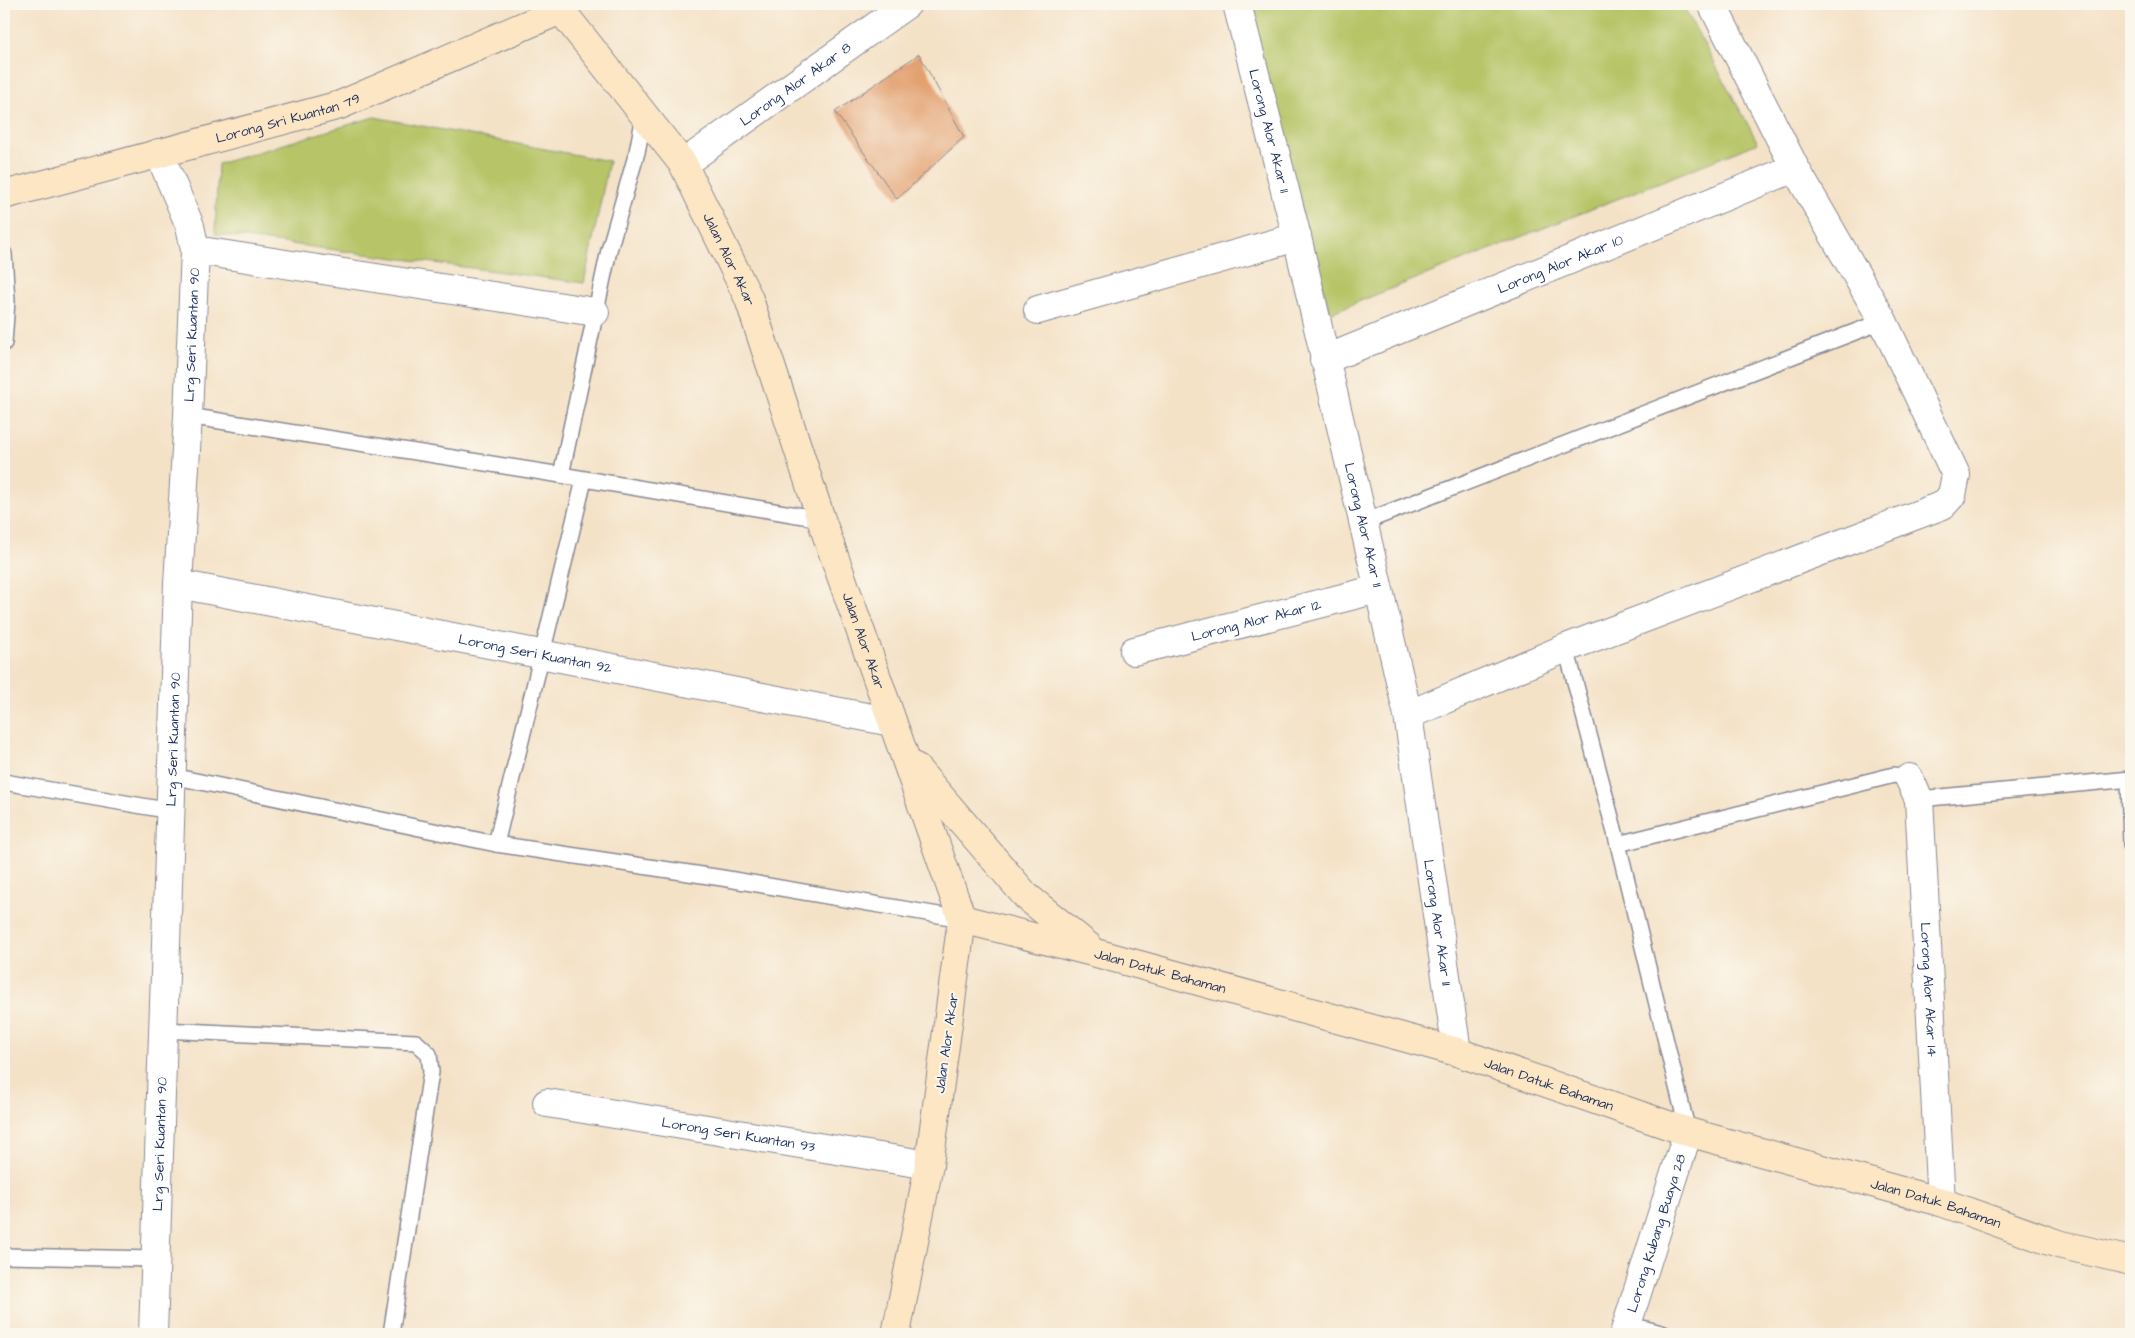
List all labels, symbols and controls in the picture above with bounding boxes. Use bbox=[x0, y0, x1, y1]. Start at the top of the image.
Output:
street label: Lorong Alor Akar 8 bbox=[736, 38, 856, 131]
street label: Lorong Alor Akar 11 bbox=[1243, 67, 1294, 195]
street label: Lorong Sri Kuantan 79 bbox=[214, 89, 363, 149]
street label: Jalan Alor Akar bbox=[697, 210, 760, 308]
street label: Lorong Alor Akar 10 bbox=[1495, 230, 1627, 299]
street label: Lrg Seri Kuantan 90 bbox=[180, 267, 205, 402]
street label: Lorong Alor Akar 11 bbox=[1339, 461, 1387, 589]
street label: Jalan Alor Akar bbox=[837, 590, 889, 692]
street label: Lorong Alor Akar 12 bbox=[1189, 595, 1323, 647]
street label: Lorong Seri Kuantan 92 bbox=[457, 629, 614, 679]
street label: Lrg Seri Kuantan 90 bbox=[162, 672, 186, 807]
street label: Lorong Alor Akar 11 bbox=[1418, 858, 1456, 987]
street label: Lorong Alor Akar 14 bbox=[1915, 922, 1942, 1058]
street label: Jalan Datuk Bahaman bbox=[1092, 944, 1228, 999]
street label: Jalan Alor Akar bbox=[930, 991, 964, 1095]
street label: Jalan Datuk Bahaman bbox=[1481, 1053, 1616, 1117]
street label: Lrg Seri Kuantan 90 bbox=[148, 1077, 173, 1212]
street label: Lorong Seri Kuantan 93 bbox=[660, 1113, 817, 1157]
street label: Lorong Kubang Buaya 28 bbox=[1622, 1152, 1691, 1315]
street label: Jalan Datuk Bahaman bbox=[1868, 1174, 2004, 1234]

